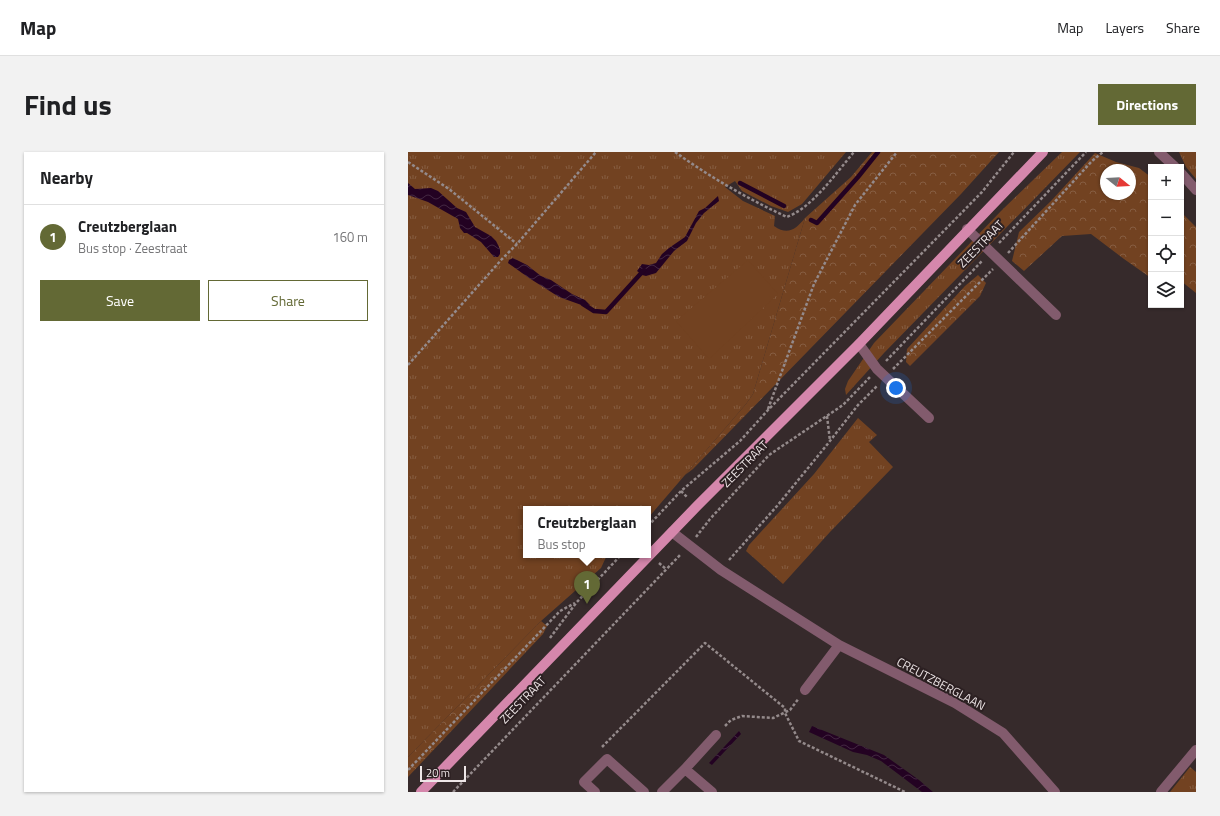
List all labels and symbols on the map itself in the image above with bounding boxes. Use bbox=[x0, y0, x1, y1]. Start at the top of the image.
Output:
north arrow bbox=[1100, 164, 1136, 200]
street label: ZEESTRAAT bbox=[953, 215, 1009, 272]
your location bbox=[886, 378, 906, 398]
street label: ZEESTRAAT bbox=[717, 435, 773, 492]
pin: 1 bbox=[574, 571, 600, 604]
street label: CREUTZBERGLAAN bbox=[894, 652, 989, 715]
street label: ZEESTRAAT bbox=[495, 671, 551, 728]
scale bar bbox=[420, 764, 466, 783]

